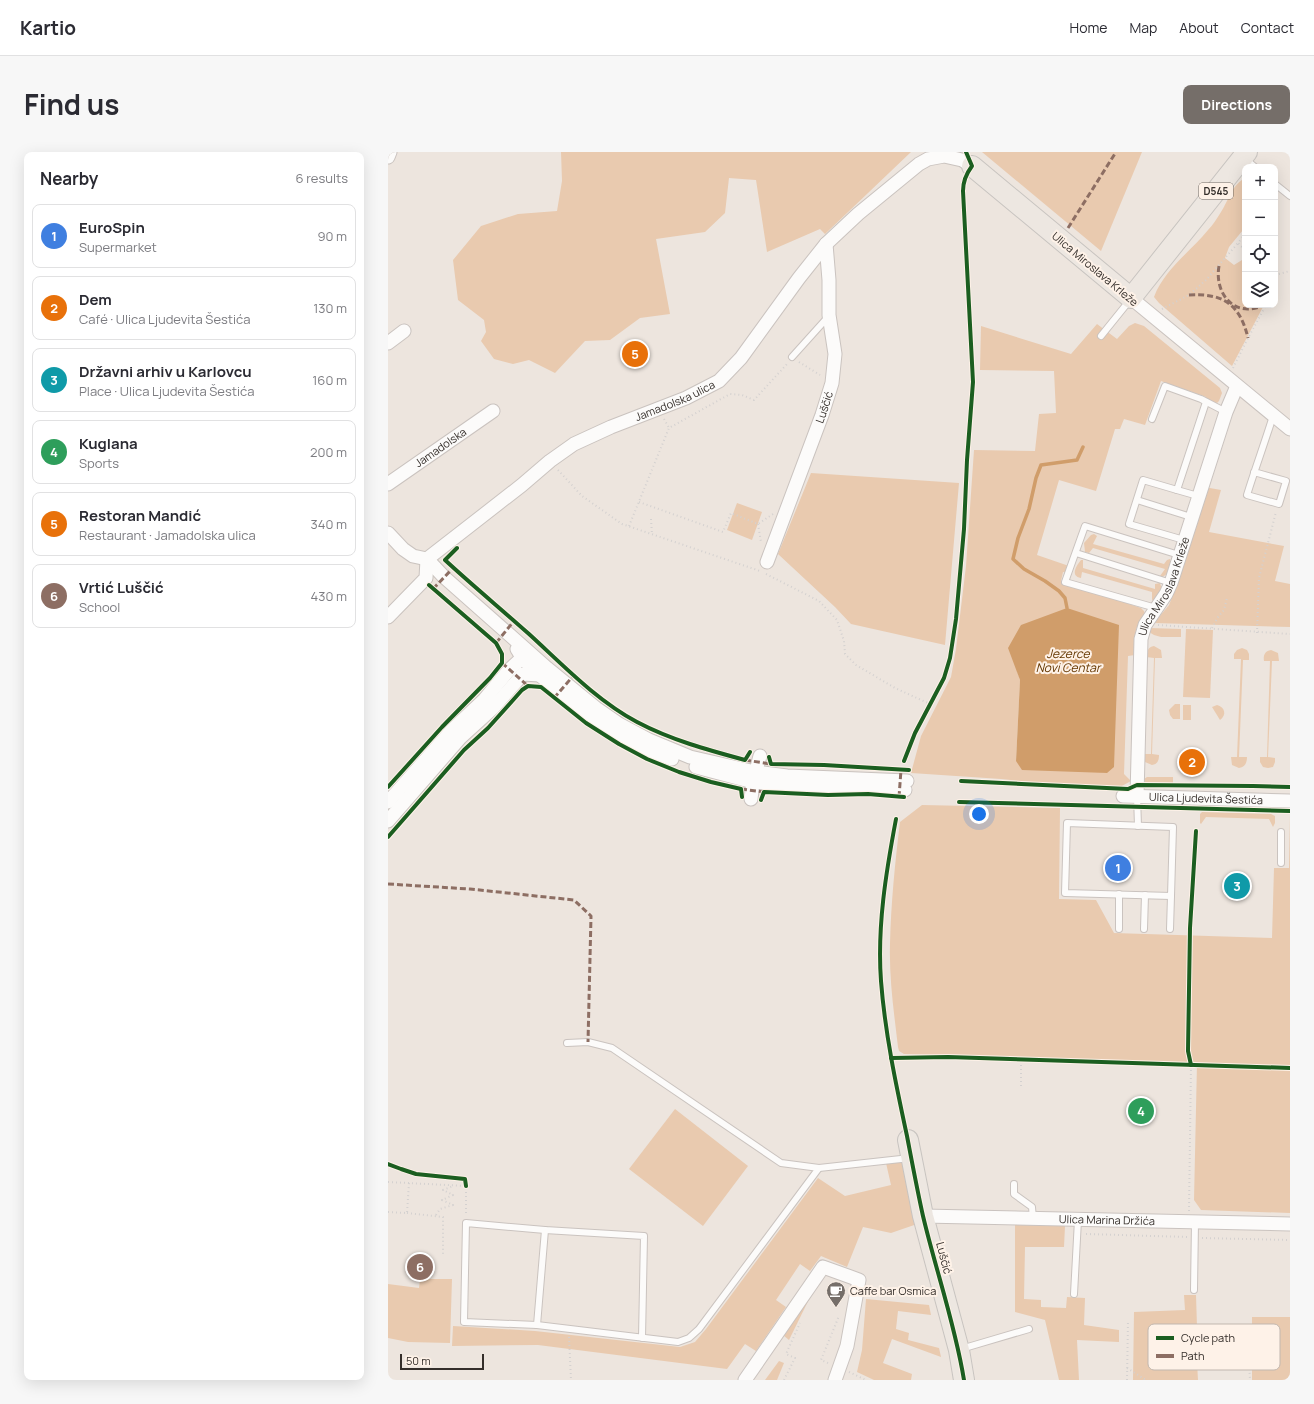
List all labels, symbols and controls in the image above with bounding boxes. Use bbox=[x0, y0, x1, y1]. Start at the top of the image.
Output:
text: Kartio bbox=[20, 15, 76, 41]
text: Home bbox=[1070, 18, 1107, 37]
text: Map bbox=[1129, 18, 1157, 37]
text: About bbox=[1179, 18, 1219, 37]
text: Contact bbox=[1241, 18, 1294, 37]
text: Find us bbox=[24, 85, 119, 123]
button: Directions bbox=[1183, 85, 1290, 124]
map controls bbox=[1242, 164, 1278, 308]
button: + bbox=[1242, 164, 1278, 200]
text: Nearby bbox=[40, 167, 98, 190]
text: 6 results bbox=[296, 169, 348, 187]
road number: D545 bbox=[1199, 183, 1233, 199]
button: − bbox=[1242, 200, 1278, 236]
text: EuroSpin bbox=[79, 217, 145, 238]
text: 1 bbox=[51, 227, 57, 245]
text: 90 m bbox=[317, 227, 347, 245]
street label: Ulica Miroslava Krleže bbox=[1049, 228, 1142, 310]
button: locate bbox=[1242, 236, 1278, 272]
text: Supermarket bbox=[79, 238, 157, 256]
button: layers bbox=[1242, 272, 1278, 308]
text: Dem bbox=[79, 289, 112, 310]
text: 2 bbox=[50, 299, 58, 317]
text: 130 m bbox=[313, 299, 347, 317]
text: Café · Ulica Ljudevita Šestića bbox=[79, 310, 250, 328]
pin: 5 bbox=[622, 339, 648, 369]
text: Državni arhiv u Karlovcu bbox=[79, 361, 252, 382]
text: 3 bbox=[50, 371, 58, 389]
text: 160 m bbox=[312, 371, 347, 389]
street label: Jamadolska ulica bbox=[633, 376, 717, 424]
text: Place · Ulica Ljudevita Šestića bbox=[79, 382, 254, 400]
street label: Luščić bbox=[812, 389, 836, 425]
street label: Jamadolska bbox=[411, 424, 469, 470]
text: Kuglana bbox=[79, 433, 138, 454]
text: 4 bbox=[50, 443, 58, 461]
text: 200 m bbox=[310, 443, 347, 461]
text: Sports bbox=[79, 454, 119, 472]
text: Restoran Mandić bbox=[79, 505, 201, 526]
text: 5 bbox=[50, 515, 58, 533]
text: 340 m bbox=[311, 515, 347, 533]
text: Restaurant · Jamadolska ulica bbox=[79, 526, 256, 544]
street label: Ulica Miroslava Krleže bbox=[1134, 534, 1193, 637]
text: Vrtić Luščić bbox=[79, 577, 164, 598]
text: 6 bbox=[50, 587, 58, 605]
text: 430 m bbox=[311, 587, 347, 605]
text: School bbox=[79, 598, 120, 616]
water label: Jezerce Novi Centar bbox=[1036, 645, 1102, 676]
pin: 2 bbox=[1179, 747, 1205, 777]
street label: Ulica Ljudevita Šestića bbox=[1149, 789, 1263, 807]
your location bbox=[969, 804, 989, 824]
pin: 1 bbox=[1105, 853, 1131, 883]
pin: 3 bbox=[1224, 871, 1250, 901]
pin: 4 bbox=[1128, 1096, 1154, 1126]
street label: Ulica Marina Držića bbox=[1059, 1211, 1155, 1228]
street label: Luščić bbox=[933, 1240, 956, 1276]
pin: 6 bbox=[407, 1252, 433, 1282]
cafe icon: Caffe bar Osmica bbox=[825, 1280, 847, 1308]
place label: Caffe bar Osmica bbox=[850, 1283, 936, 1298]
legend bbox=[1148, 1324, 1280, 1370]
text: Cycle path bbox=[1181, 1330, 1235, 1345]
text: Path bbox=[1181, 1348, 1204, 1363]
scale bar bbox=[400, 1352, 484, 1371]
text: 50 m bbox=[406, 1353, 431, 1368]

